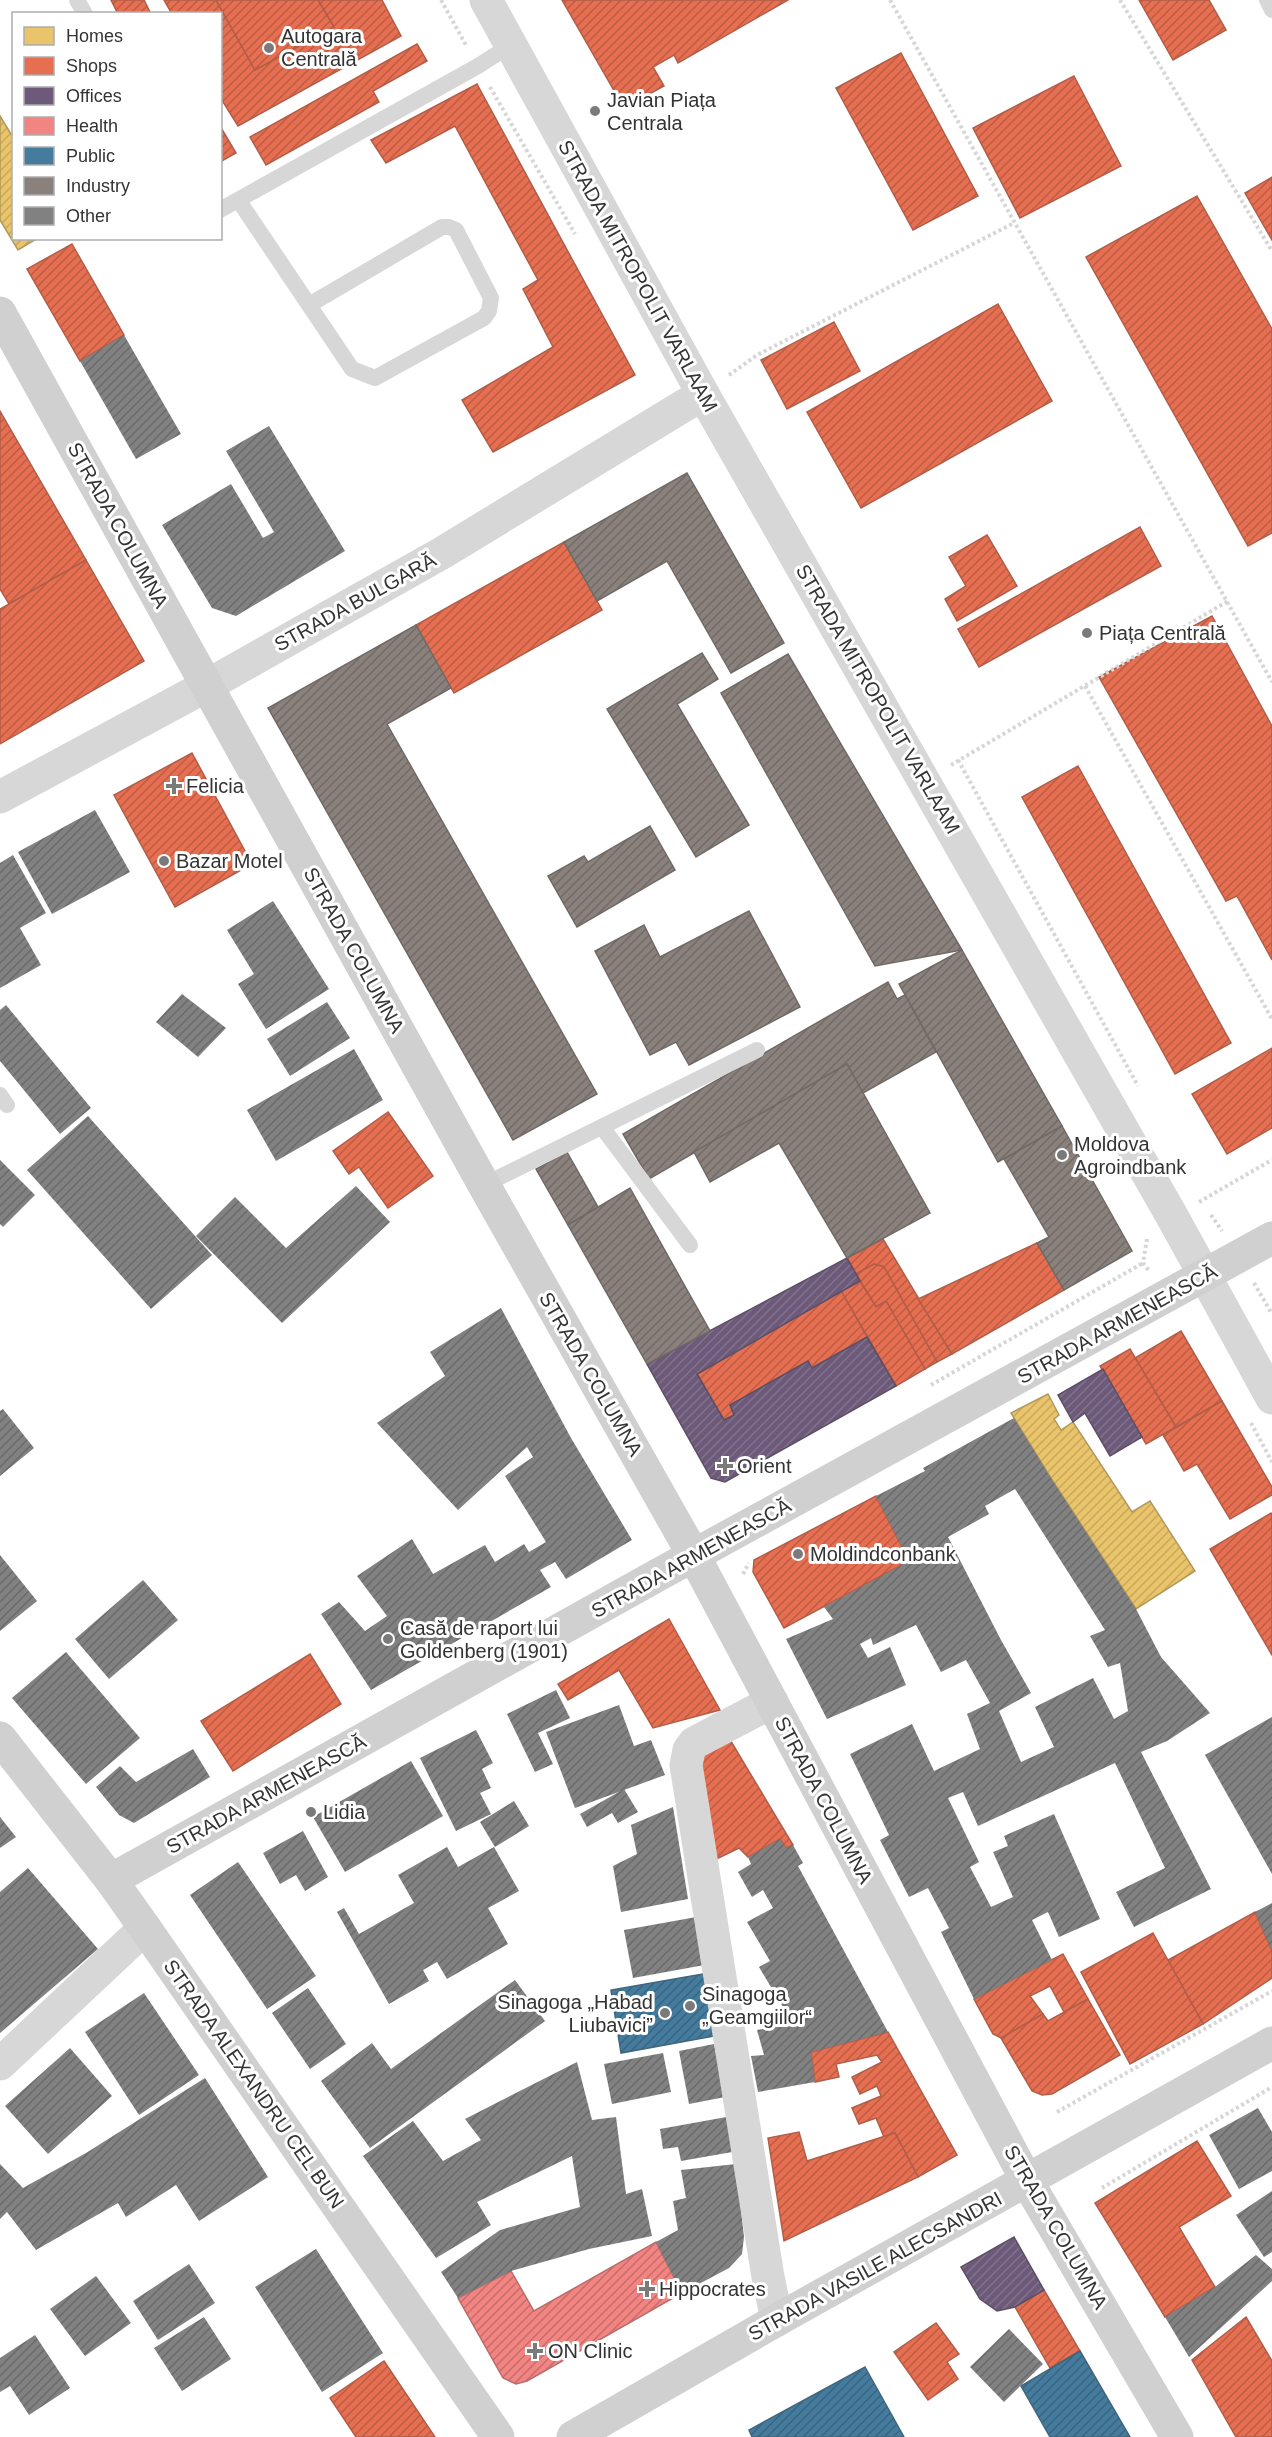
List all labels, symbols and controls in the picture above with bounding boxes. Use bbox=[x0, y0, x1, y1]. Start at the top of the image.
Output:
legend bbox=[12, 12, 222, 240]
place label: Autogara Centrală bbox=[281, 25, 363, 70]
text: Homes bbox=[66, 26, 123, 46]
marker: Autogara Centrală bbox=[262, 41, 276, 55]
text: Shops bbox=[66, 56, 117, 76]
text: Offices bbox=[66, 86, 122, 106]
place label: Javian Piața Centrala bbox=[607, 89, 717, 134]
marker: Javian Piața Centrala bbox=[588, 104, 602, 118]
text: Health bbox=[66, 116, 118, 136]
street label: STRADA MITROPOLIT VARLAAM bbox=[554, 136, 722, 416]
text: Public bbox=[66, 146, 115, 166]
text: Industry bbox=[66, 176, 130, 196]
text: Other bbox=[66, 206, 111, 226]
street label: STRADA COLUMNA bbox=[63, 439, 173, 612]
street label: STRADA BULGARĂ bbox=[270, 548, 440, 656]
street label: STRADA MITROPOLIT VARLAAM bbox=[792, 561, 964, 837]
place label: Piața Centrală bbox=[1099, 622, 1227, 644]
marker: Piața Centrală bbox=[1080, 626, 1094, 640]
place label: Felicia bbox=[186, 775, 245, 797]
marker: Felicia bbox=[167, 779, 181, 793]
place label: Bazar Motel bbox=[176, 850, 283, 872]
marker: Bazar Motel bbox=[157, 854, 171, 868]
street label: STRADA COLUMNA bbox=[299, 864, 409, 1037]
place label: Moldova Agroindbank bbox=[1074, 1133, 1187, 1178]
marker: Moldova Agroindbank bbox=[1055, 1148, 1069, 1162]
street label: STRADA ARMENEASCĂ bbox=[1013, 1260, 1221, 1388]
street label: STRADA COLUMNA bbox=[535, 1288, 647, 1460]
place label: Orient bbox=[737, 1455, 792, 1477]
marker: Orient bbox=[718, 1459, 732, 1473]
street label: STRADA ARMENEASCĂ bbox=[587, 1494, 795, 1622]
place label: Moldindconbank bbox=[810, 1543, 957, 1565]
marker: Moldindconbank bbox=[791, 1547, 805, 1561]
place label: Casă de raport lui Goldenberg (1901) bbox=[400, 1617, 568, 1662]
marker: Casă de raport lui Goldenberg (1901) bbox=[381, 1632, 395, 1646]
street label: STRADA COLUMNA bbox=[771, 1713, 878, 1888]
street label: STRADA ARMENEASCĂ bbox=[162, 1730, 370, 1858]
place label: Lidia bbox=[323, 1801, 366, 1823]
marker: Lidia bbox=[304, 1805, 318, 1819]
street label: STRADA ALEXANDRU CEL BUN bbox=[159, 1956, 349, 2212]
place label: Sinagoga „Geamgiilor“ bbox=[702, 1983, 812, 2028]
place label: Sinagoga „Habad Liubavici” bbox=[497, 1991, 653, 2036]
marker: Sinagoga „Geamgiilor“ bbox=[683, 1999, 697, 2013]
marker: Sinagoga „Habad Liubavici” bbox=[658, 2006, 672, 2020]
street label: STRADA COLUMNA bbox=[1000, 2141, 1112, 2313]
street label: STRADA VASILE ALECSANDRI bbox=[744, 2187, 1006, 2345]
place label: Hippocrates bbox=[659, 2278, 766, 2300]
marker: Hippocrates bbox=[640, 2282, 654, 2296]
place label: ON Clinic bbox=[548, 2340, 632, 2362]
marker: ON Clinic bbox=[526, 2342, 544, 2360]

